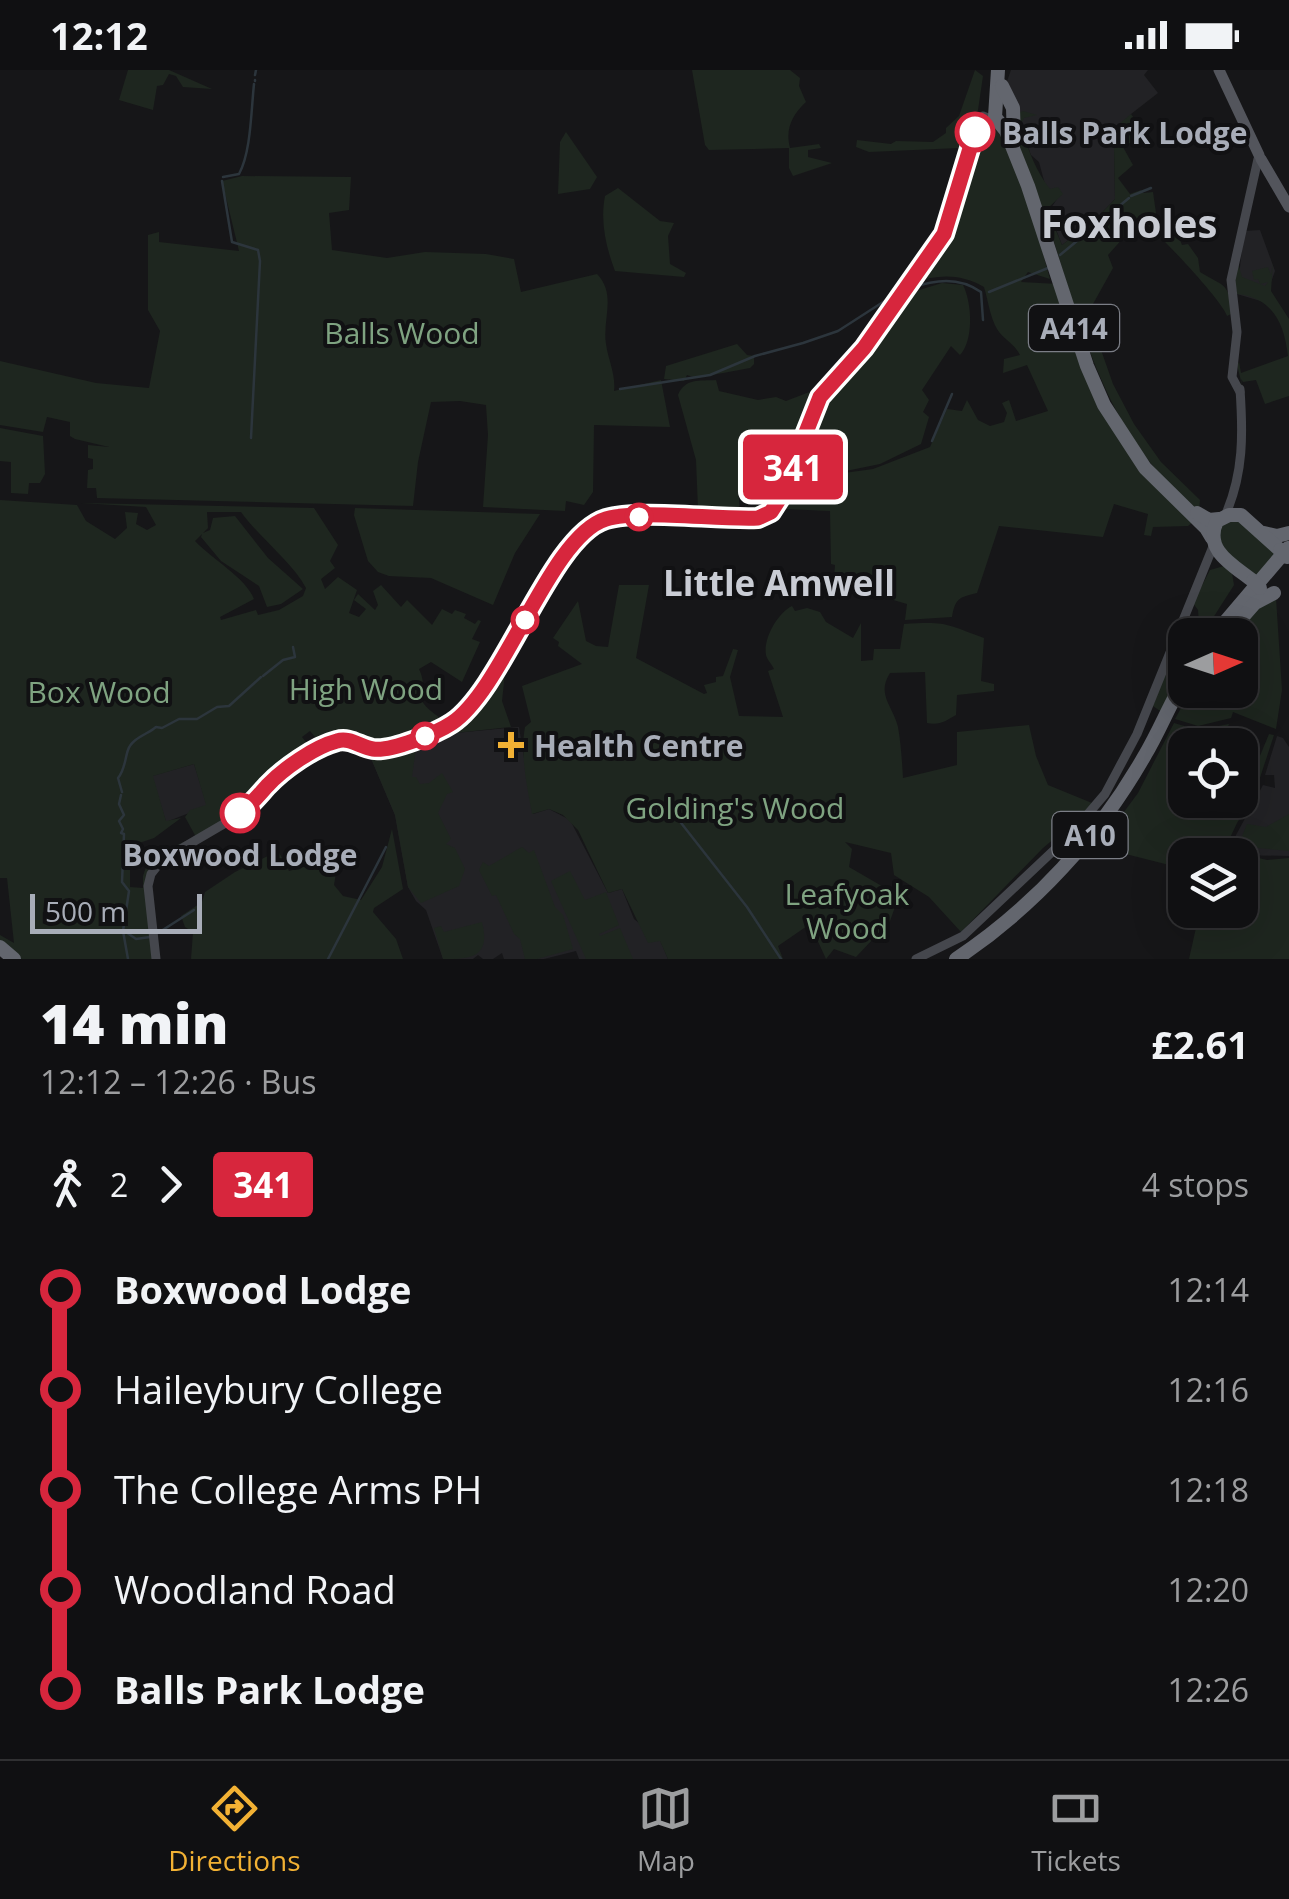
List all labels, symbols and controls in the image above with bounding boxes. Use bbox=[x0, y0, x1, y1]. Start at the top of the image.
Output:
text: 12:12 bbox=[50, 9, 148, 61]
place label: Balls Park Lodge bbox=[1002, 112, 1247, 153]
marker: Balls Park Lodge bbox=[956, 113, 994, 151]
district label: Foxholes bbox=[1041, 195, 1217, 250]
road number: A414 bbox=[1029, 305, 1119, 351]
park label: Balls Wood bbox=[324, 312, 480, 353]
line badge: 341 bbox=[736, 434, 850, 500]
text: 341 bbox=[763, 444, 823, 491]
unlabelled marker bbox=[626, 504, 652, 530]
district label: Little Amwell bbox=[663, 559, 895, 606]
unlabelled marker bbox=[512, 607, 538, 633]
north arrow bbox=[1168, 618, 1258, 708]
map controls bbox=[1168, 618, 1258, 928]
park label: High Wood bbox=[289, 668, 443, 709]
park label: Box Wood bbox=[27, 671, 171, 712]
unlabelled marker bbox=[412, 723, 438, 749]
place label: Health Centre bbox=[534, 725, 743, 766]
button: locate bbox=[1168, 728, 1258, 818]
marker: Health Centre bbox=[498, 732, 524, 758]
park label: Golding's Wood bbox=[626, 787, 844, 828]
marker: Boxwood Lodge bbox=[221, 794, 259, 832]
road number: A10 bbox=[1052, 812, 1128, 858]
place label: Boxwood Lodge bbox=[123, 834, 357, 875]
button: layers bbox=[1168, 838, 1258, 928]
park label: Leafyoak Wood bbox=[785, 873, 910, 948]
scale bar bbox=[30, 889, 202, 934]
text: 500 m bbox=[45, 892, 126, 930]
text: 14 min bbox=[40, 985, 228, 1060]
text: £2.61 bbox=[1151, 1018, 1249, 1070]
text: 12:12 – 12:26 · Bus bbox=[40, 1060, 316, 1103]
icon: walk bbox=[40, 1157, 95, 1212]
icon: forward bbox=[143, 1157, 198, 1212]
text: 341 bbox=[233, 1161, 293, 1208]
text: 2 bbox=[110, 1163, 128, 1206]
text: 4 stops bbox=[1142, 1163, 1249, 1206]
text: Boxwood Lodge bbox=[114, 1263, 412, 1315]
text: 12:14 bbox=[1167, 1268, 1249, 1311]
text: Haileybury College bbox=[114, 1363, 443, 1415]
text: 12:16 bbox=[1167, 1368, 1249, 1411]
text: The College Arms PH bbox=[114, 1463, 482, 1515]
text: 12:18 bbox=[1167, 1468, 1249, 1511]
text: Woodland Road bbox=[114, 1563, 396, 1615]
text: 12:20 bbox=[1167, 1568, 1249, 1611]
text: Balls Park Lodge bbox=[114, 1663, 425, 1715]
text: 12:26 bbox=[1167, 1668, 1249, 1711]
tab: Directions bbox=[168, 1781, 301, 1879]
tab: Map bbox=[637, 1781, 695, 1879]
tab: Tickets bbox=[1031, 1781, 1121, 1879]

